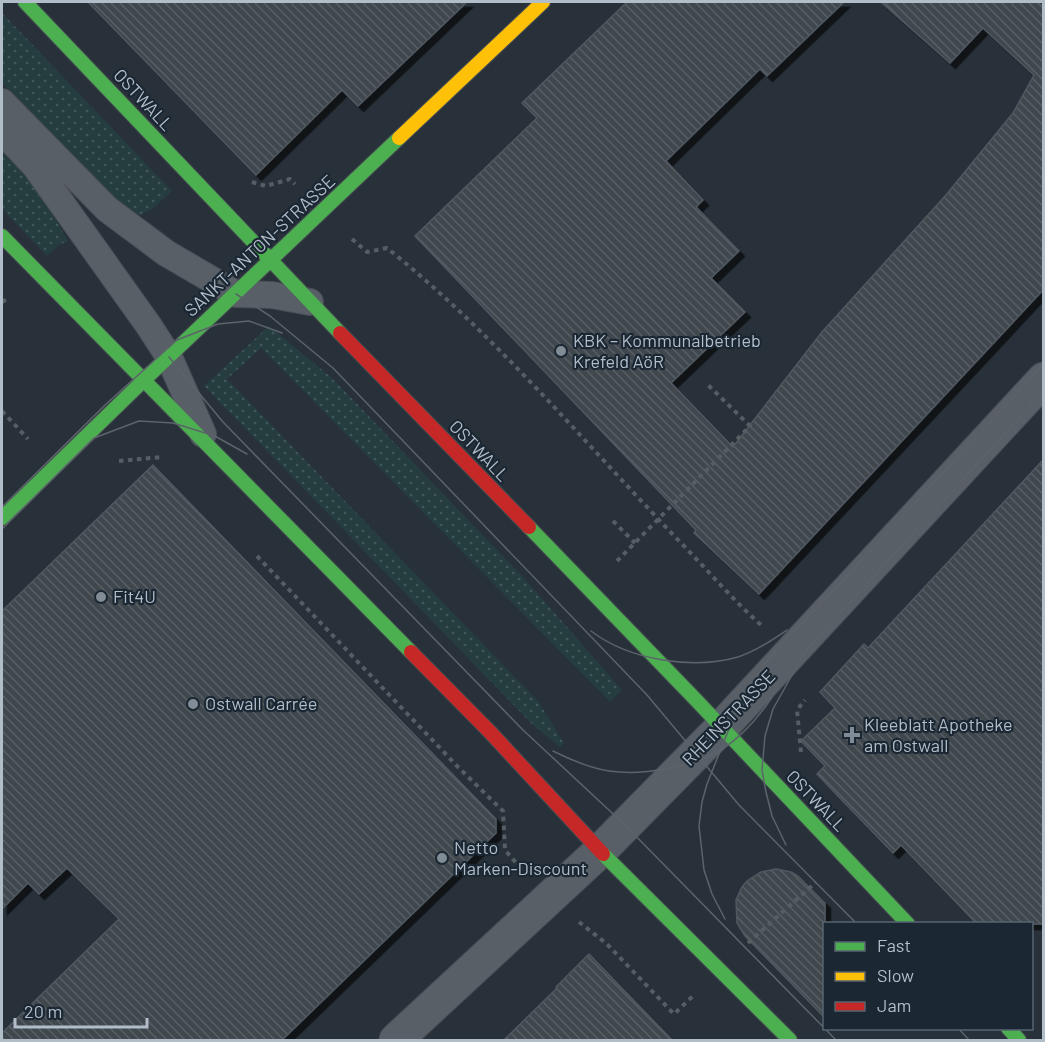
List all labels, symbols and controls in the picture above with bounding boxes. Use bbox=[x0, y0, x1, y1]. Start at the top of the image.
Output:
street label: OSTWALL bbox=[109, 64, 178, 135]
street label: SANKT-ANTON-STRASSE bbox=[179, 170, 339, 321]
place label: KBK – Kommunalbetrieb Krefeld AöR bbox=[573, 329, 761, 372]
marker: KBK – Kommunalbetrieb Krefeld AöR bbox=[554, 344, 568, 358]
street label: OSTWALL bbox=[445, 415, 514, 486]
place label: Fit4U bbox=[113, 585, 156, 607]
marker: Fit4U bbox=[94, 590, 108, 604]
street label: RHEINSTRASSE bbox=[677, 665, 780, 770]
place label: Ostwall Carrée bbox=[205, 692, 317, 714]
marker: Ostwall Carrée bbox=[186, 697, 200, 711]
place label: Kleeblatt Apotheke am Ostwall bbox=[864, 713, 1013, 756]
marker: Kleeblatt Apotheke am Ostwall bbox=[845, 728, 859, 742]
street label: OSTWALL bbox=[782, 765, 851, 836]
place label: Netto Marken-Discount bbox=[454, 836, 587, 879]
marker: Netto Marken-Discount bbox=[435, 851, 449, 865]
legend bbox=[823, 922, 1033, 1030]
text: Fast bbox=[877, 934, 911, 956]
text: Slow bbox=[877, 964, 914, 986]
scale bar bbox=[15, 991, 147, 1029]
text: Jam bbox=[877, 994, 911, 1016]
text: 20 m bbox=[24, 1000, 62, 1022]

